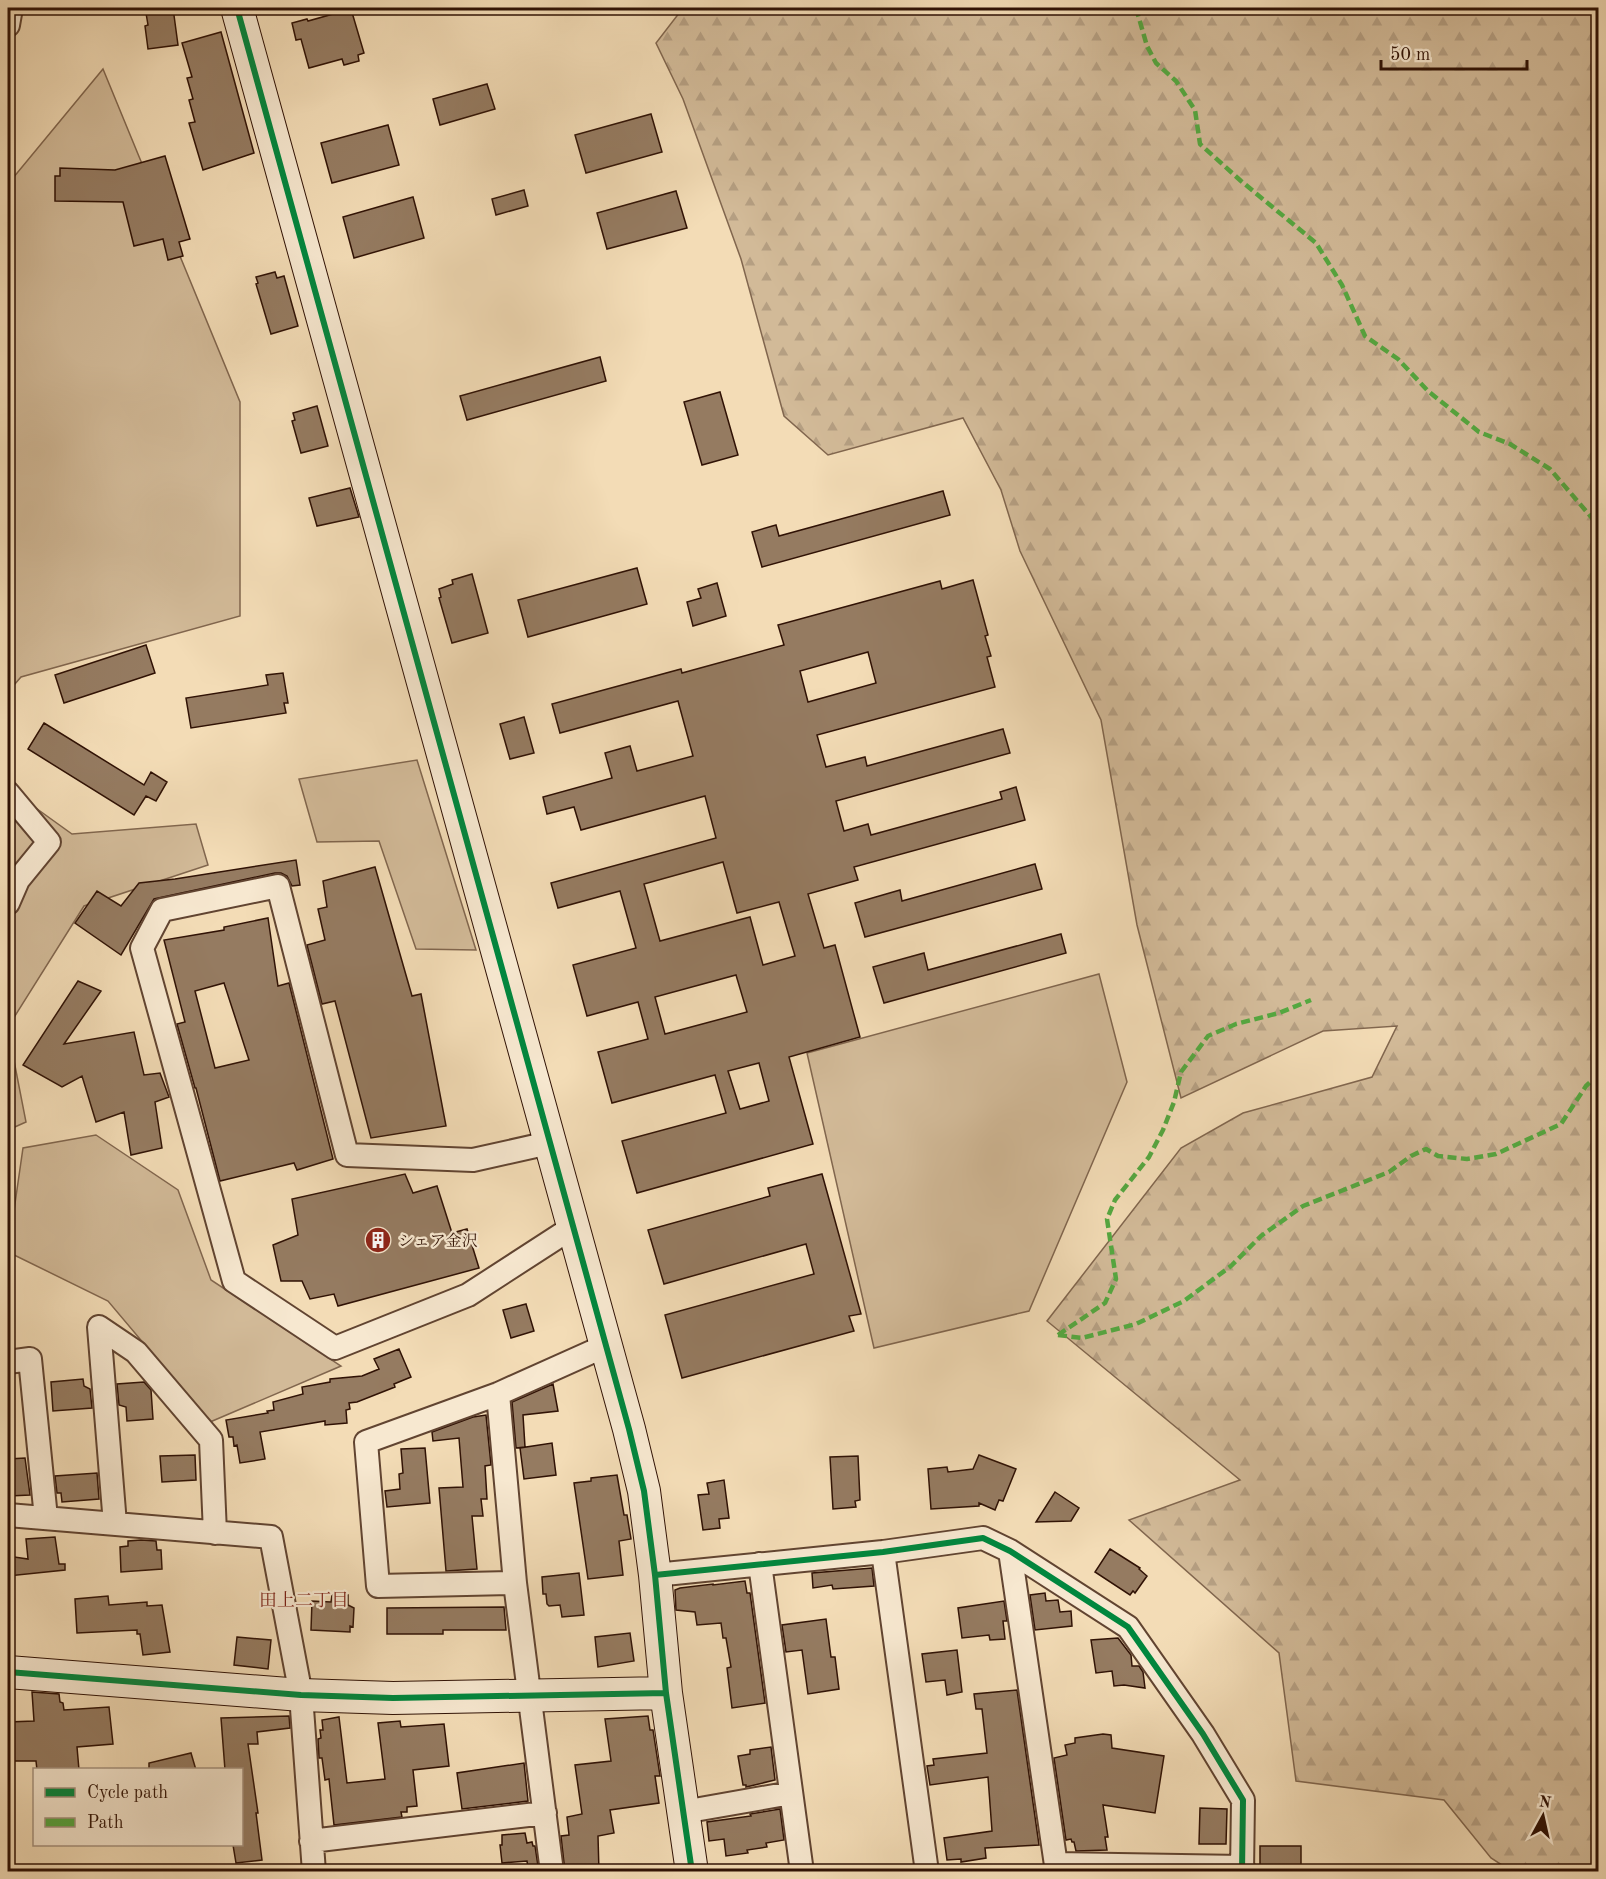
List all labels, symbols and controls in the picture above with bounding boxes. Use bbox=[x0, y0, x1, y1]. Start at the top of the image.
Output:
scale bar bbox=[1381, 33, 1526, 71]
text: 50 m bbox=[1390, 46, 1430, 64]
building icon: シェア金沢 bbox=[363, 1225, 393, 1255]
place label: シェア金沢 bbox=[398, 1232, 478, 1250]
district label: 田上二丁目 bbox=[259, 1590, 349, 1610]
legend bbox=[33, 1768, 243, 1846]
text: Cycle path bbox=[87, 1784, 168, 1802]
north arrow bbox=[1513, 1786, 1573, 1846]
text: N bbox=[1538, 1794, 1553, 1812]
text: Path bbox=[87, 1814, 124, 1832]

